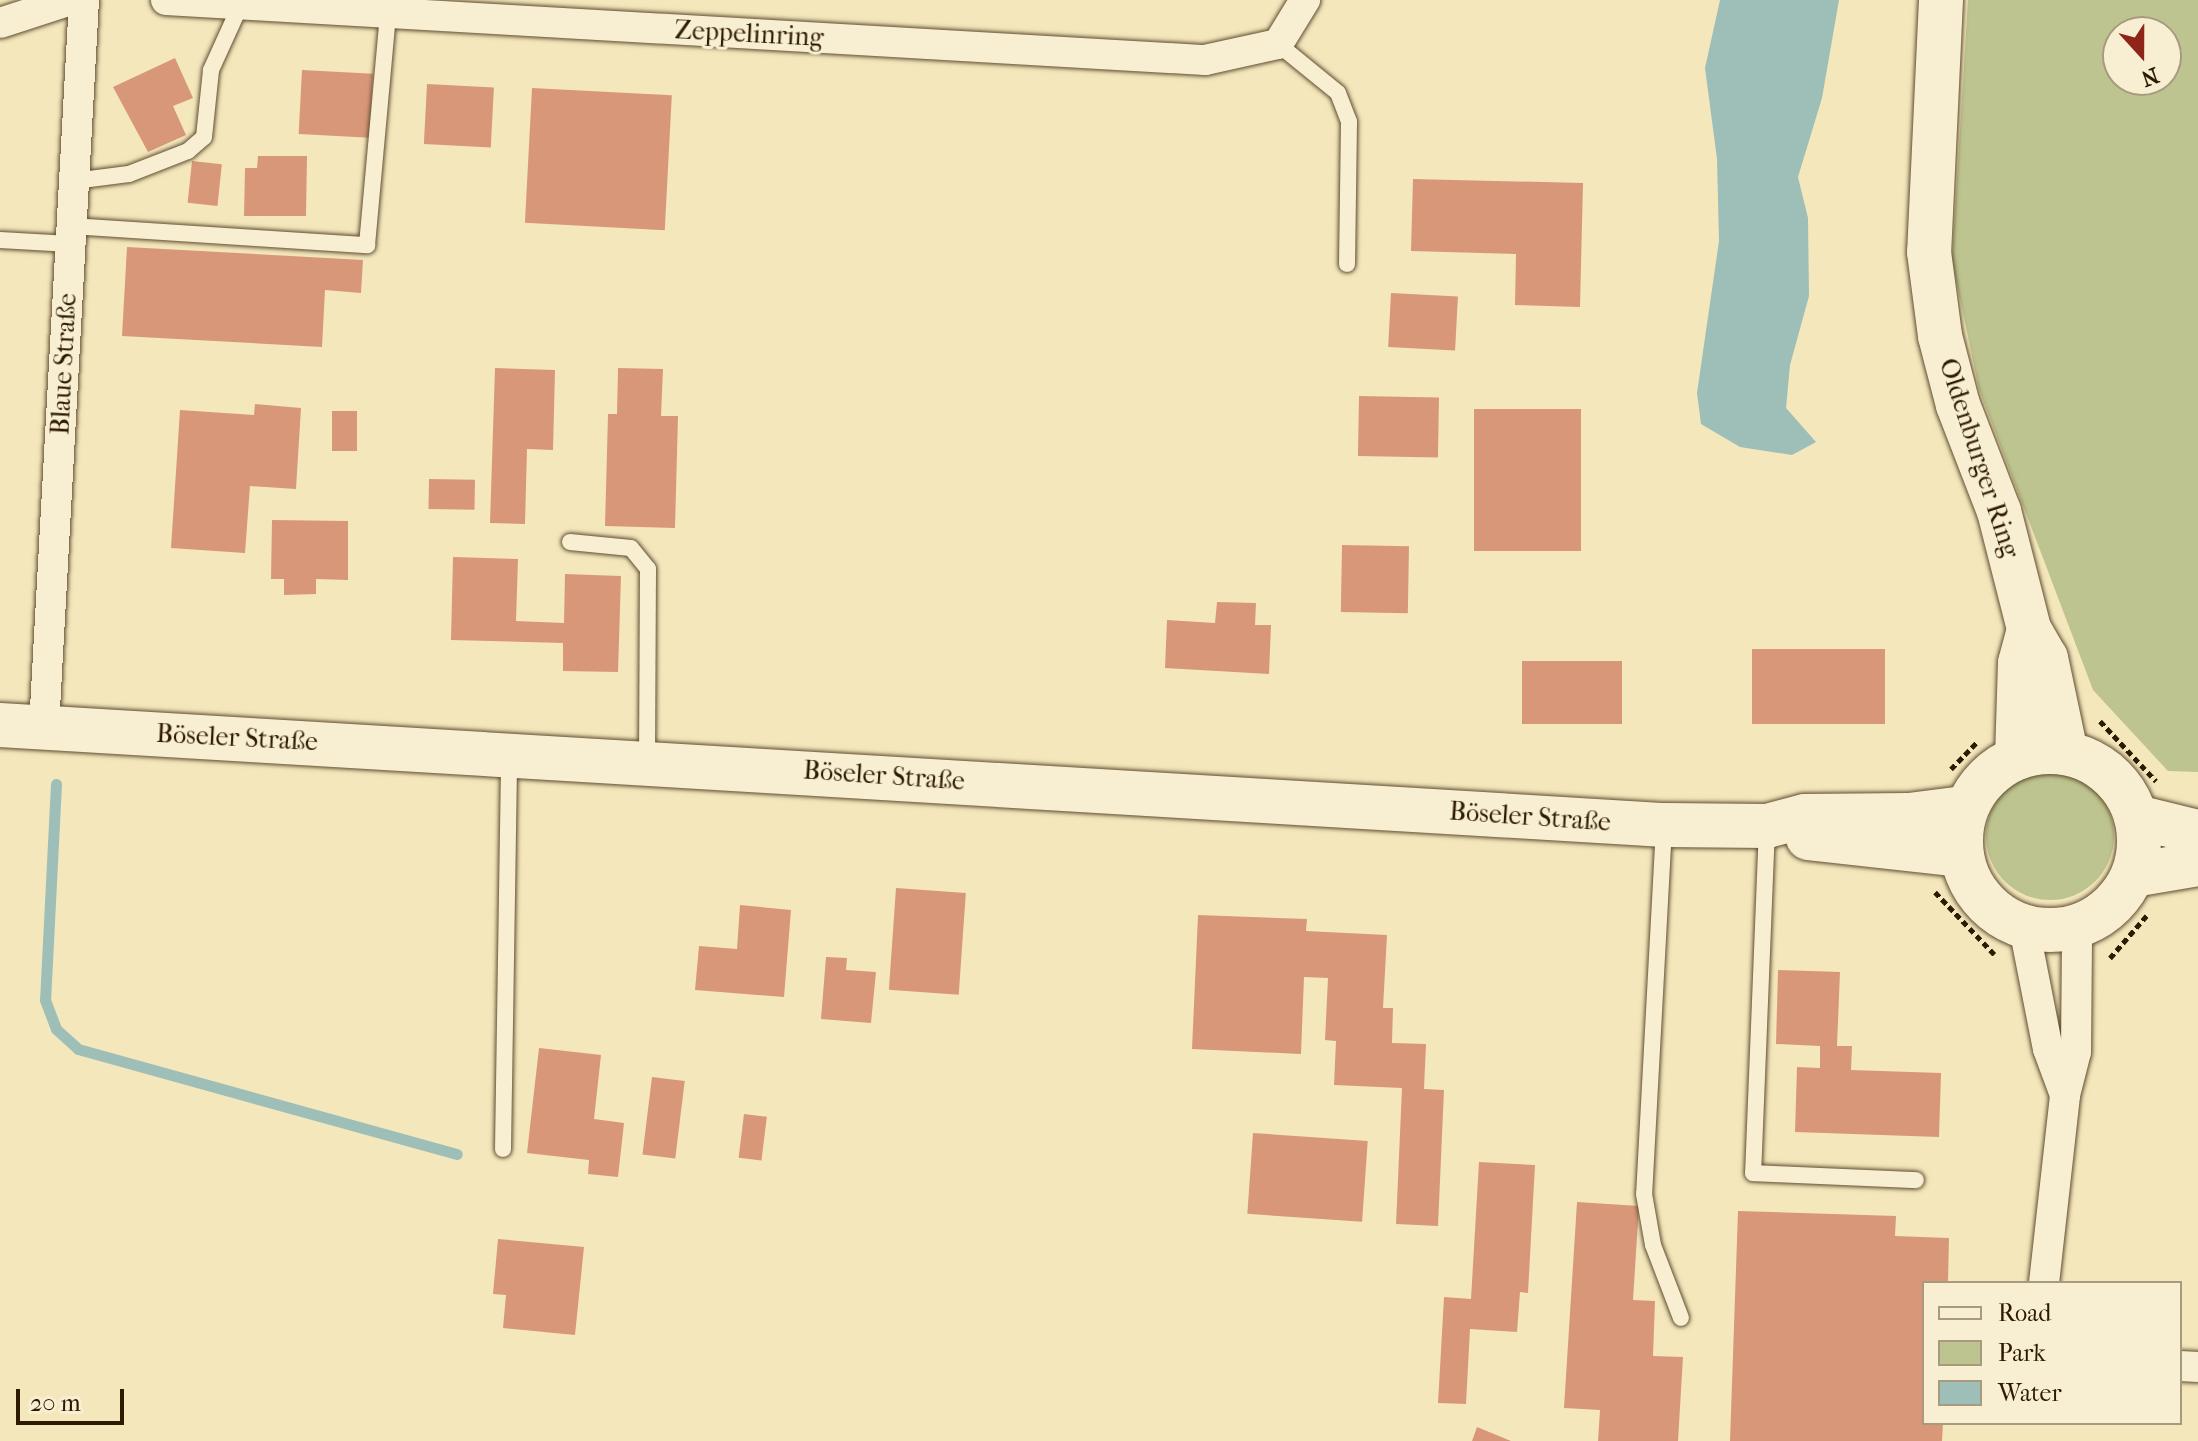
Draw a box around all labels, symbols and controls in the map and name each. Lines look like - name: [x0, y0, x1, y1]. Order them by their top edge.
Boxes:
- street label: Zeppelinring: [674, 15, 824, 53]
- north arrow: [2102, 16, 2182, 96]
- text: N: [2137, 61, 2162, 92]
- street label: Blaue Straße: [45, 292, 83, 436]
- street label: Oldenburger Ring: [1932, 354, 2026, 562]
- street label: Böseler Straße: [155, 718, 319, 758]
- street label: Böseler Straße: [802, 755, 966, 797]
- street label: Böseler Straße: [1448, 796, 1612, 838]
- legend: [1922, 1281, 2182, 1425]
- text: Road: [1998, 1299, 2051, 1327]
- text: Park: [1998, 1339, 2046, 1367]
- scale bar: [20, 1373, 128, 1423]
- text: Water: [1998, 1379, 2062, 1407]
- text: 20 m: [30, 1389, 81, 1417]

